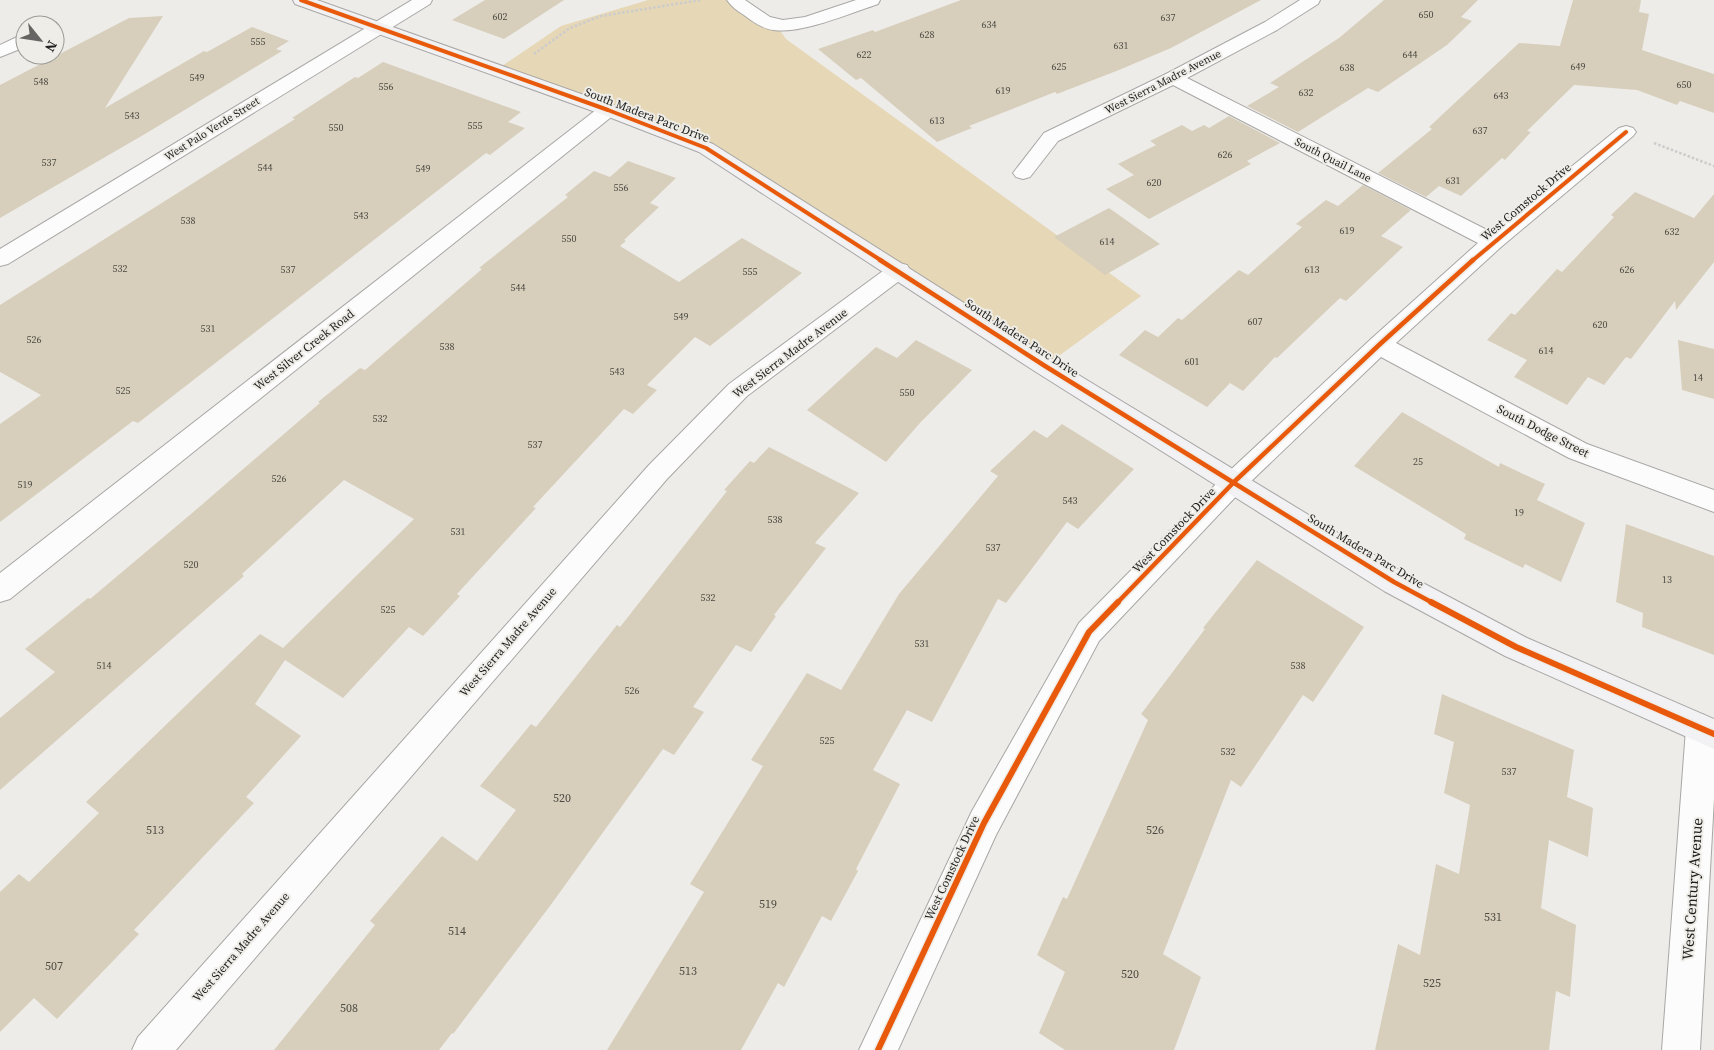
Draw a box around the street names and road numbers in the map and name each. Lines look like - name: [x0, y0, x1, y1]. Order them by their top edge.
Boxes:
- street label: West Sierra Madre Avenue: [1102, 46, 1224, 118]
- street label: South Madera Parc Drive: [582, 84, 712, 146]
- street label: West Palo Verde Street: [162, 93, 263, 164]
- street label: South Quail Lane: [1292, 134, 1374, 186]
- street label: West Comstock Drive: [1477, 159, 1575, 245]
- street label: South Madera Parc Drive: [962, 295, 1082, 381]
- street label: West Sierra Madre Avenue: [729, 304, 851, 402]
- street label: West Silver Creek Road: [251, 306, 358, 394]
- street label: South Dodge Street: [1494, 401, 1592, 461]
- street label: West Comstock Drive: [1129, 484, 1219, 576]
- street label: South Madera Parc Drive: [1305, 510, 1427, 592]
- street label: West Sierra Madre Avenue: [456, 584, 560, 700]
- street label: West Comstock Drive: [921, 813, 983, 923]
- street label: West Century Avenue: [1677, 817, 1707, 961]
- street label: West Sierra Madre Avenue: [189, 889, 293, 1005]

